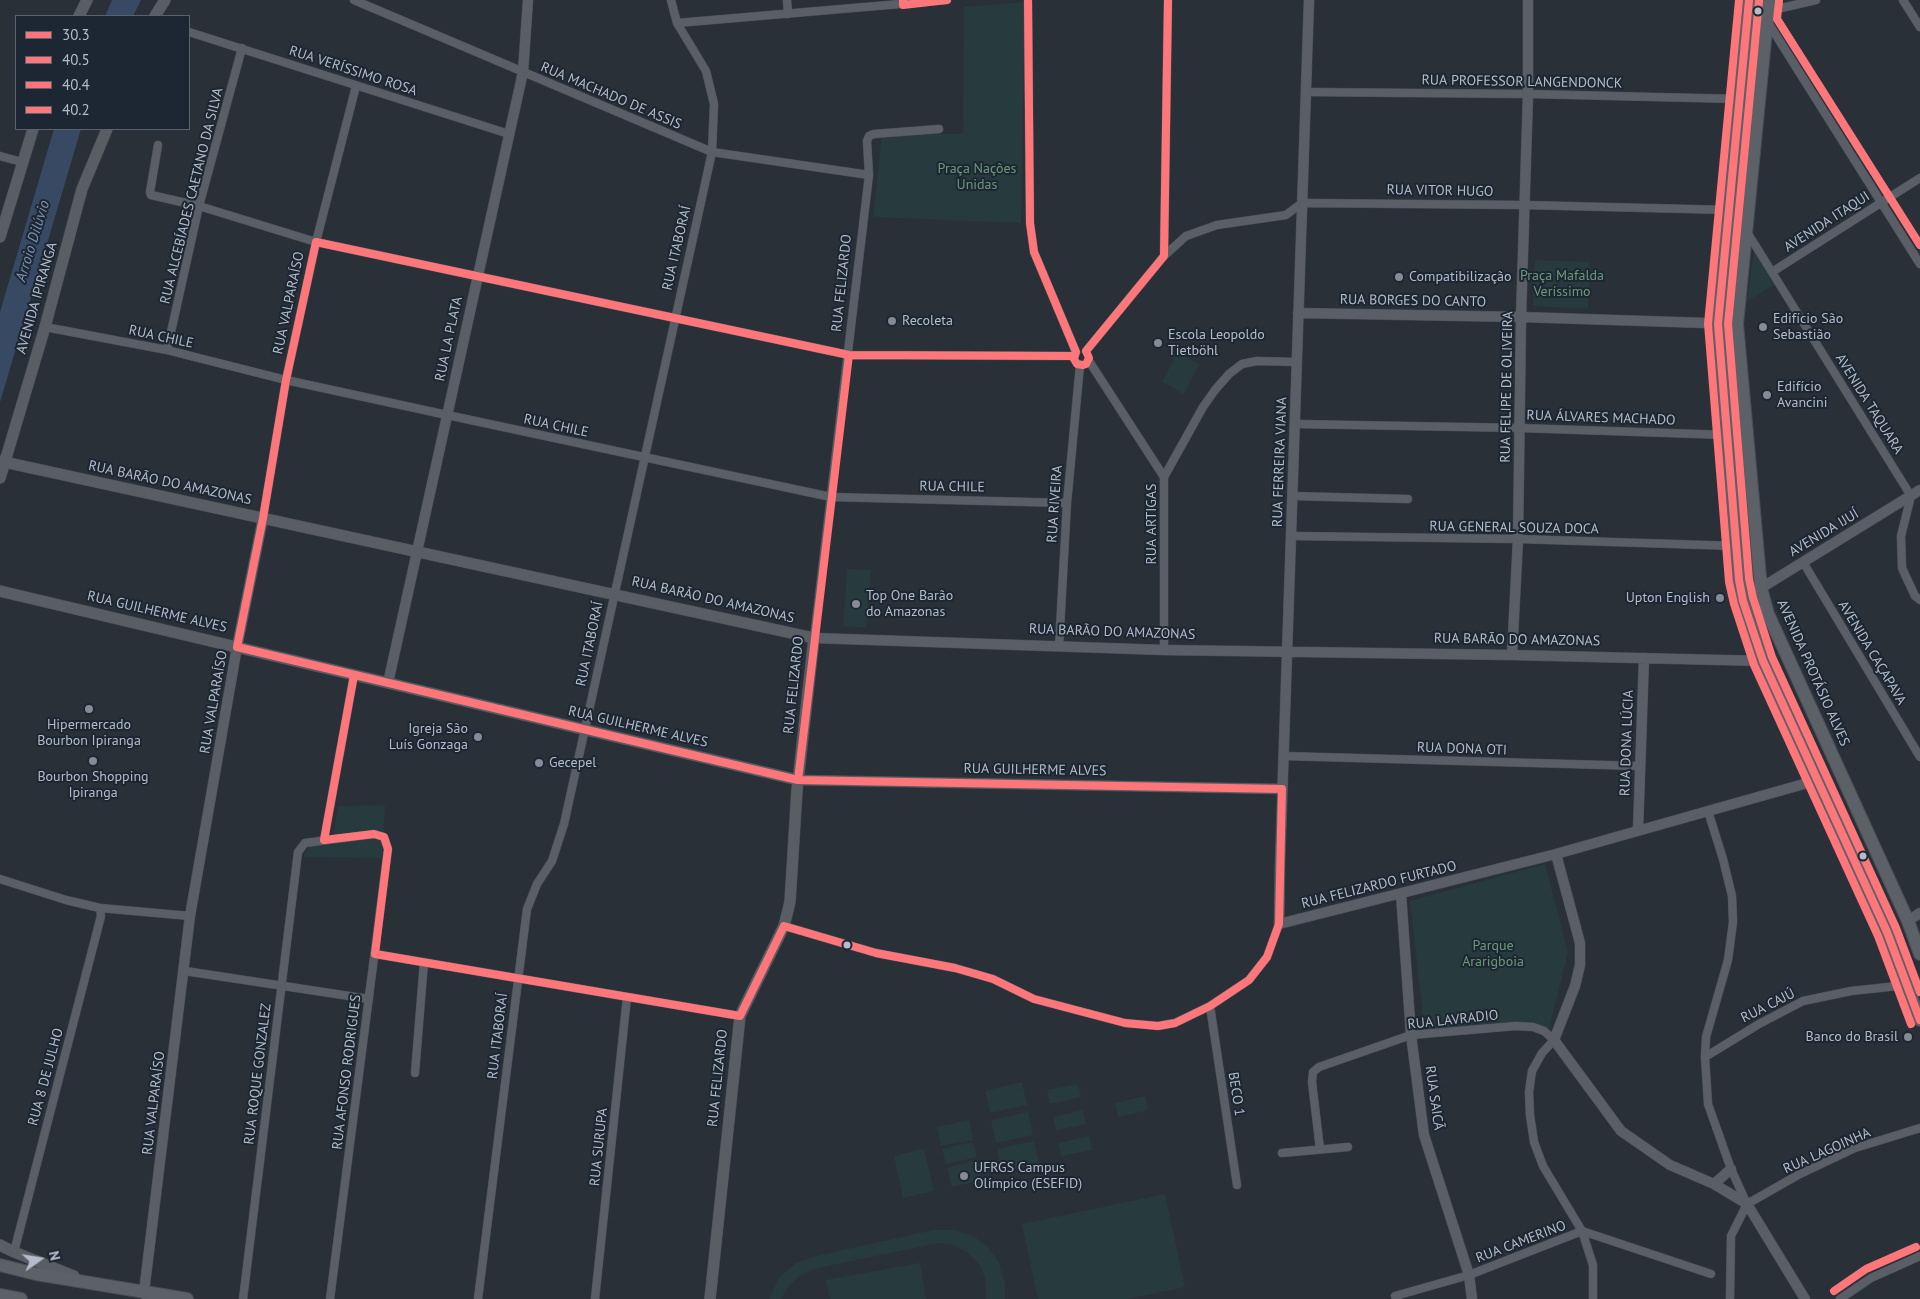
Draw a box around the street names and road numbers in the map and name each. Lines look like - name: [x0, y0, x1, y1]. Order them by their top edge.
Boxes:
- street label: RUA VERÍSSIMO ROSA: [287, 42, 419, 100]
- street label: RUA MACHADO DE ASSIS: [538, 59, 684, 133]
- street label: RUA PROFESSOR LANGENDONCK: [1421, 72, 1623, 92]
- street label: RUA ALCEBÍADES CAETANO DA SILVA: [157, 86, 227, 306]
- street label: RUA VITOR HUGO: [1386, 182, 1494, 200]
- street label: AVENIDA ITAQUI: [1781, 188, 1873, 256]
- street label: RUA ITABORAÍ: [659, 204, 695, 292]
- street label: RUA FELIZARDO: [829, 233, 855, 333]
- street label: AVENIDA IPIRANGA: [13, 240, 61, 356]
- street label: RUA VALPARAÍSO: [270, 250, 308, 356]
- street label: RUA BORGES DO CANTO: [1340, 291, 1486, 311]
- street label: RUA LA PLATA: [432, 295, 466, 383]
- street label: RUA FELIPE DE OLIVEIRA: [1497, 311, 1517, 463]
- street label: RUA CHILE: [127, 322, 195, 352]
- street label: AVENIDA TAQUARA: [1831, 351, 1907, 457]
- street label: RUA FERREIRA VIANA: [1269, 397, 1291, 527]
- street label: RUA ÁLVARES MACHADO: [1526, 407, 1676, 429]
- street label: RUA CHILE: [522, 411, 590, 441]
- street label: RUA BARÃO DO AMAZONAS: [87, 457, 253, 509]
- street label: RUA RIVEIRA: [1044, 465, 1066, 543]
- street label: RUA CHILE: [919, 478, 985, 496]
- street label: RUA ARTIGAS: [1144, 483, 1160, 565]
- street label: AVENIDA IJUÍ: [1786, 506, 1862, 560]
- street label: RUA GENERAL SOUZA DOCA: [1429, 518, 1599, 538]
- street label: RUA BARÃO DO AMAZONAS: [630, 573, 796, 627]
- street label: RUA GUILHERME ALVES: [86, 588, 228, 636]
- street label: AVENIDA PROTÁSIO ALVES: [1773, 597, 1853, 749]
- street label: AVENIDA CAÇAPAVA: [1834, 598, 1910, 708]
- street label: RUA ITABORAÍ: [573, 600, 607, 688]
- street label: RUA BARÃO DO AMAZONAS: [1028, 621, 1196, 643]
- street label: RUA BARÃO DO AMAZONAS: [1434, 630, 1600, 650]
- street label: RUA FELIZARDO: [781, 635, 807, 735]
- street label: RUA VALPARAÍSO: [197, 649, 231, 755]
- street label: RUA DONA LÚCIA: [1617, 690, 1637, 796]
- street label: RUA GUILHERME ALVES: [567, 703, 709, 751]
- street label: RUA DONA OTI: [1417, 739, 1507, 759]
- street label: RUA GUILHERME ALVES: [963, 760, 1107, 780]
- street label: RUA FELIZARDO FURTADO: [1300, 858, 1458, 912]
- street label: RUA CAJÚ: [1738, 985, 1798, 1027]
- street label: RUA ITABORAÍ: [484, 992, 512, 1080]
- street label: RUA AFONSO RODRIGUES: [329, 994, 365, 1150]
- street label: RUA ROQUE GONZALEZ: [241, 1002, 275, 1146]
- street label: RUA LAVRADIO: [1407, 1007, 1499, 1033]
- street label: RUA 8 DE JULHO: [25, 1026, 67, 1128]
- street label: RUA FELIZARDO: [705, 1028, 731, 1128]
- street label: RUA VALPARAÍSO: [139, 1050, 169, 1156]
- street label: RUA SAICÃ: [1421, 1065, 1447, 1131]
- street label: BECO 1: [1224, 1071, 1248, 1117]
- street label: RUA SURUPA: [587, 1107, 611, 1187]
- street label: RUA LAGOINHA: [1781, 1124, 1873, 1178]
- street label: RUA CAMERINO: [1474, 1217, 1568, 1267]

